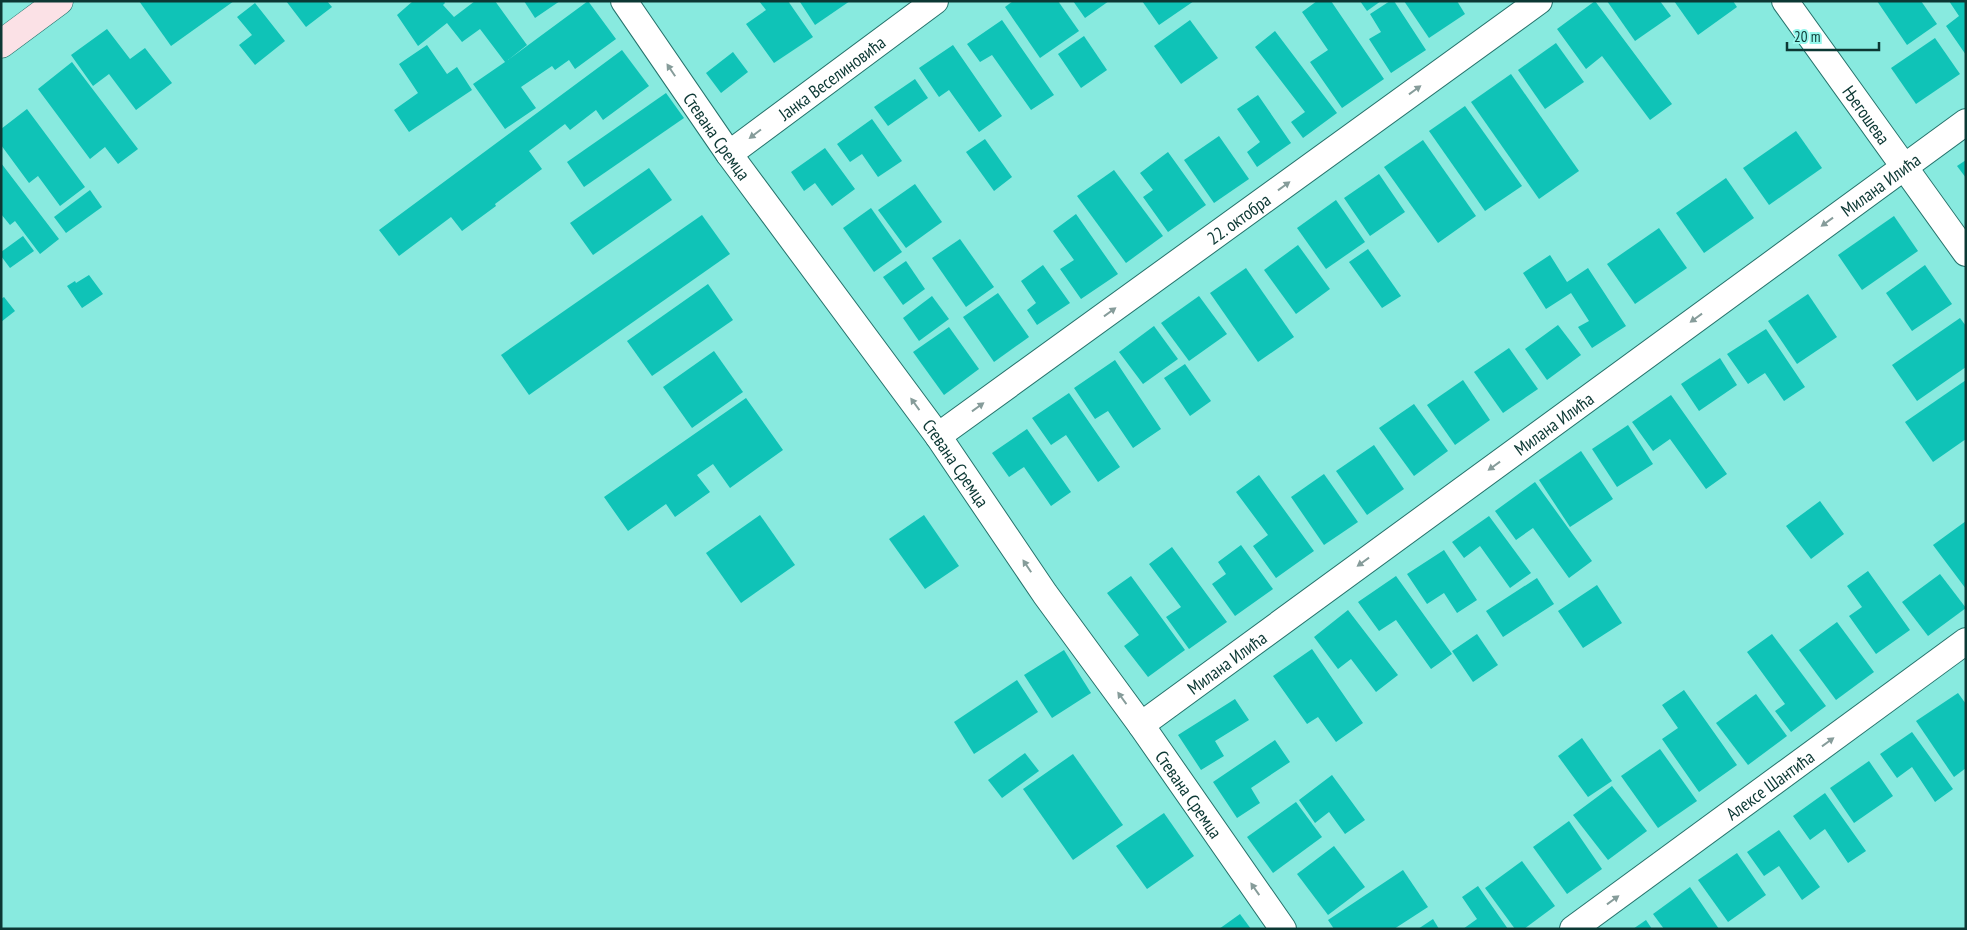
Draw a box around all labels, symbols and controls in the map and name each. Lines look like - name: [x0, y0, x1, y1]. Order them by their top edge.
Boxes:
- scale bar: [1787, 20, 1880, 52]
- text: 20 m: [1794, 27, 1820, 46]
- street label: Јанка Веселиновића: [773, 30, 890, 126]
- one-way arrow: [667, 64, 676, 77]
- street label: Његошева: [1838, 81, 1896, 149]
- one-way arrow: [1409, 86, 1422, 96]
- street label: Стевана Сремца: [679, 88, 756, 184]
- one-way arrow: [749, 129, 762, 140]
- street label: Милана Илића: [1836, 148, 1925, 221]
- one-way arrow: [1277, 181, 1291, 191]
- street label: 22. октобра: [1202, 188, 1275, 249]
- one-way arrow: [1820, 217, 1834, 227]
- one-way arrow: [1103, 307, 1117, 317]
- one-way arrow: [1690, 313, 1703, 324]
- street label: Милана Илића: [1509, 387, 1598, 460]
- one-way arrow: [910, 397, 920, 411]
- one-way arrow: [971, 402, 985, 412]
- street label: Стевана Сремца: [918, 414, 994, 511]
- one-way arrow: [1487, 461, 1501, 471]
- one-way arrow: [1356, 557, 1370, 567]
- one-way arrow: [1022, 560, 1032, 573]
- street label: Милана Илића: [1182, 626, 1271, 699]
- one-way arrow: [1117, 691, 1127, 705]
- one-way arrow: [1821, 736, 1834, 747]
- street label: Алексе Шантића: [1721, 745, 1818, 825]
- street label: Стевана Сремца: [1151, 746, 1228, 842]
- one-way arrow: [1250, 882, 1260, 896]
- one-way arrow: [1606, 895, 1620, 905]

